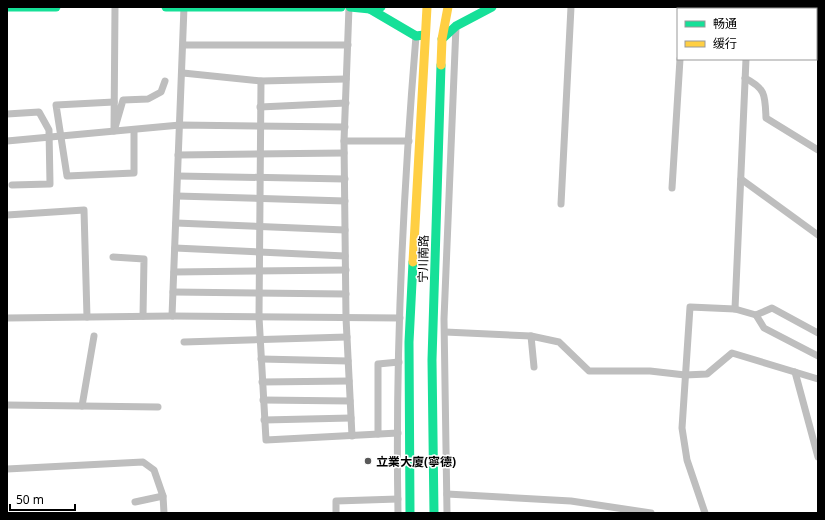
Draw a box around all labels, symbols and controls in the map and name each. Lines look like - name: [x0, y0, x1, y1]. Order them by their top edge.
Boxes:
- legend: [677, 8, 817, 60]
- text: 畅通: [713, 15, 737, 32]
- text: 缓行: [713, 35, 737, 52]
- street label: 宁川南路: [414, 235, 432, 283]
- place label: 立業大廈(寧德): [376, 453, 456, 470]
- marker: 立業大廈(寧德): [363, 456, 373, 466]
- scale bar: [10, 486, 75, 512]
- text: 50 m: [16, 491, 44, 508]

